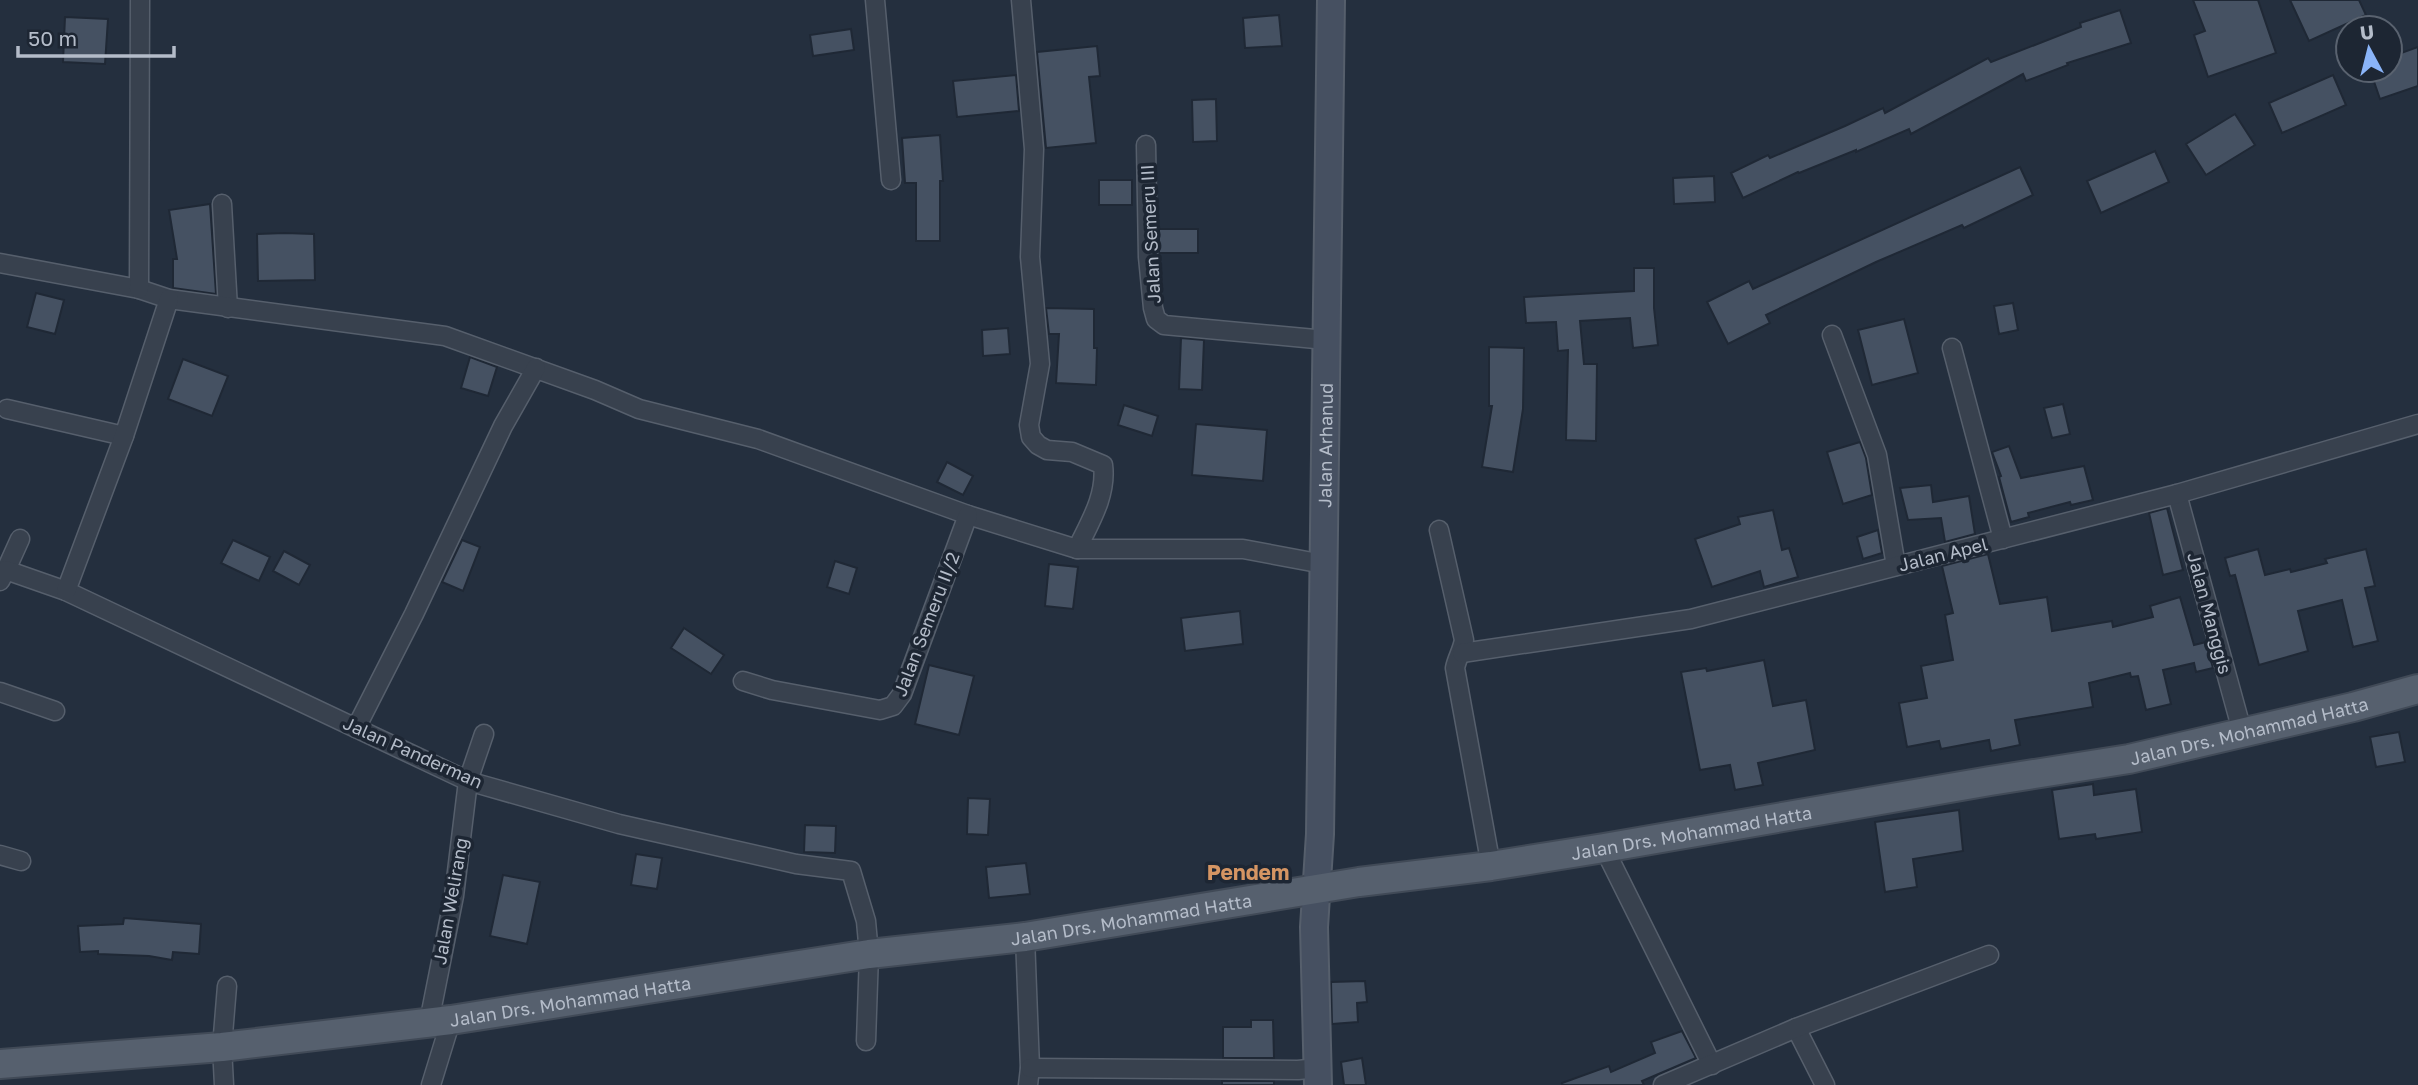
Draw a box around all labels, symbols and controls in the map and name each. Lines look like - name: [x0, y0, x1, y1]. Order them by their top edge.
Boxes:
- scale bar: [18, 14, 173, 58]
- north arrow: [2334, 14, 2404, 84]
- text: U: [2359, 19, 2375, 44]
- text: 50 m: [28, 25, 77, 51]
- street label: Jalan Semeru III: [1135, 164, 1165, 304]
- street label: Jalan Arhanud: [1313, 383, 1337, 508]
- street label: Jalan Apel: [1896, 532, 1990, 576]
- street label: Jalan Semeru II/2: [888, 549, 964, 699]
- street label: Jalan Manggis: [2183, 550, 2237, 676]
- street label: Jalan Drs. Mohammad Hatta: [2128, 692, 2371, 769]
- street label: Jalan Panderman: [340, 711, 486, 793]
- street label: Jalan Drs. Mohammad Hatta: [1569, 801, 1814, 864]
- street label: Jalan Welirang: [428, 836, 472, 966]
- district label: Pendem: [1207, 859, 1289, 885]
- street label: Jalan Drs. Mohammad Hatta: [1010, 889, 1253, 949]
- street label: Jalan Drs. Mohammad Hatta: [448, 971, 693, 1031]

